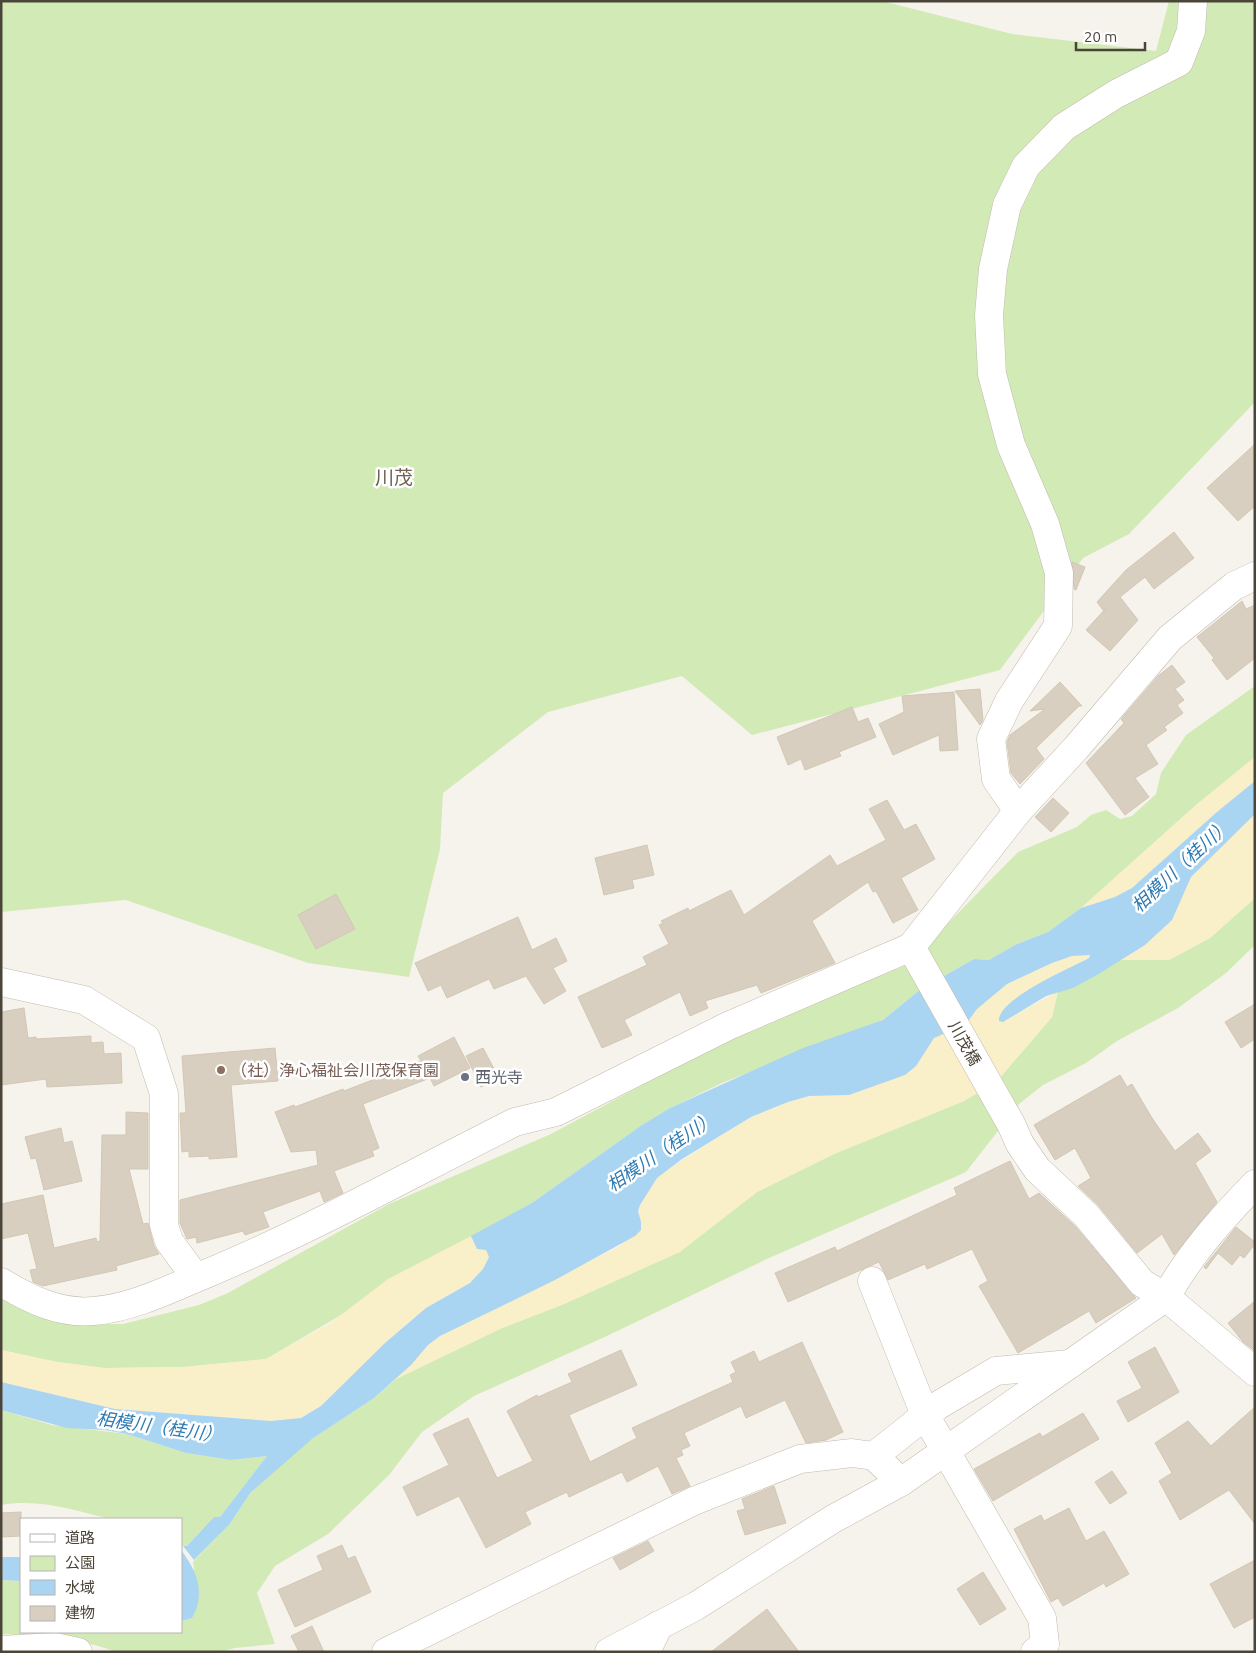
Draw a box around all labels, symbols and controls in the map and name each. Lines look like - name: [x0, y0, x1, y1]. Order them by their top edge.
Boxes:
- scale bar: [1076, 20, 1145, 52]
- text: 20 m: [1084, 28, 1117, 45]
- district label: 川茂: [375, 466, 413, 488]
- water label: 相模川（桂川）: [1127, 815, 1233, 916]
- street label: 川茂橋: [945, 1018, 985, 1068]
- place label: （社）浄心福祉会川茂保育園: [231, 1061, 439, 1079]
- marker: （社）浄心福祉会川茂保育園: [215, 1064, 227, 1076]
- place label: 西光寺: [475, 1068, 523, 1086]
- marker: 西光寺: [459, 1071, 471, 1083]
- water label: 相模川（桂川）: [603, 1108, 718, 1195]
- water label: 相模川（桂川）: [95, 1407, 223, 1445]
- legend: [20, 1518, 182, 1633]
- text: 道路: [65, 1529, 95, 1546]
- text: 公園: [65, 1554, 95, 1571]
- text: 水域: [65, 1579, 95, 1596]
- text: 建物: [65, 1604, 95, 1621]

